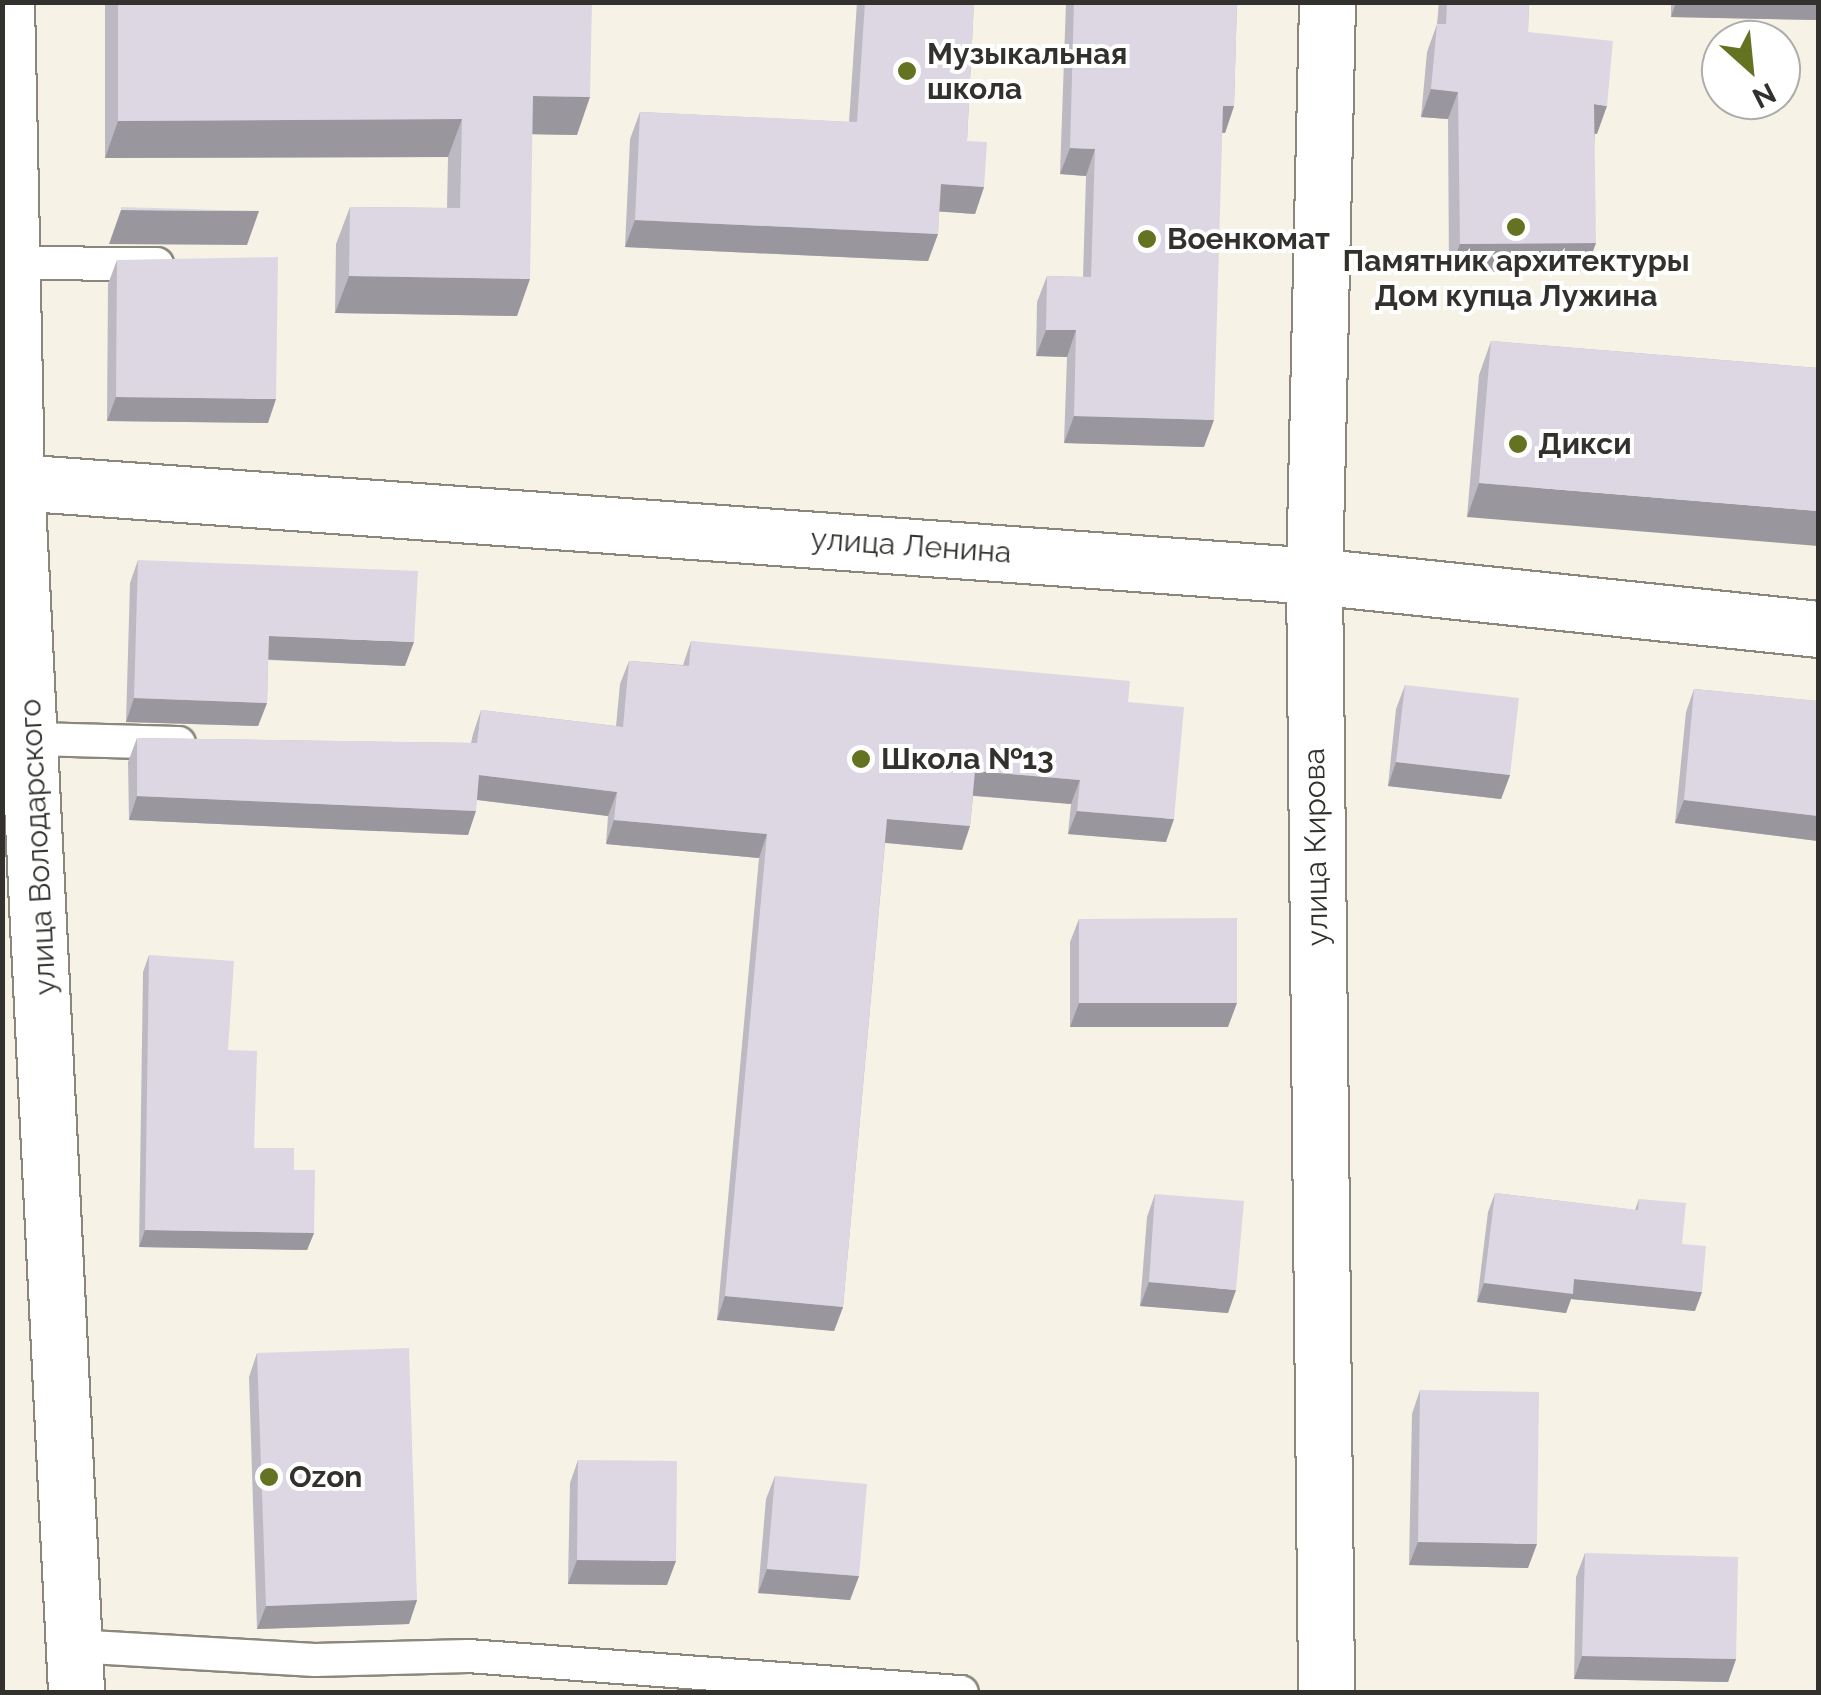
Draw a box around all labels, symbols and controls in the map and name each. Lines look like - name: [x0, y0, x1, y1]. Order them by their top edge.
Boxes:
- north arrow: [1701, 20, 1801, 120]
- place label: Музыкальная школа: [927, 36, 1127, 106]
- marker: Музыкальная школа: [896, 60, 918, 82]
- text: N: [1747, 76, 1781, 115]
- marker: Памятник архитектуры Дом купца Лужина: [1505, 216, 1527, 238]
- place label: Военкомат: [1167, 221, 1330, 257]
- marker: Военкомат: [1136, 228, 1158, 250]
- place label: Памятник архитектуры Дом купца Лужина: [1342, 243, 1690, 314]
- place label: Дикси: [1538, 426, 1632, 462]
- marker: Дикси: [1507, 433, 1529, 455]
- street label: улица Ленина: [809, 521, 1013, 571]
- street label: улица Володарского: [12, 698, 64, 996]
- place label: Школа №13: [881, 741, 1054, 777]
- marker: Школа №13: [850, 748, 872, 770]
- street label: улица Кирова: [1296, 748, 1336, 946]
- place label: Ozon: [289, 1459, 362, 1495]
- marker: Ozon: [258, 1466, 280, 1488]

